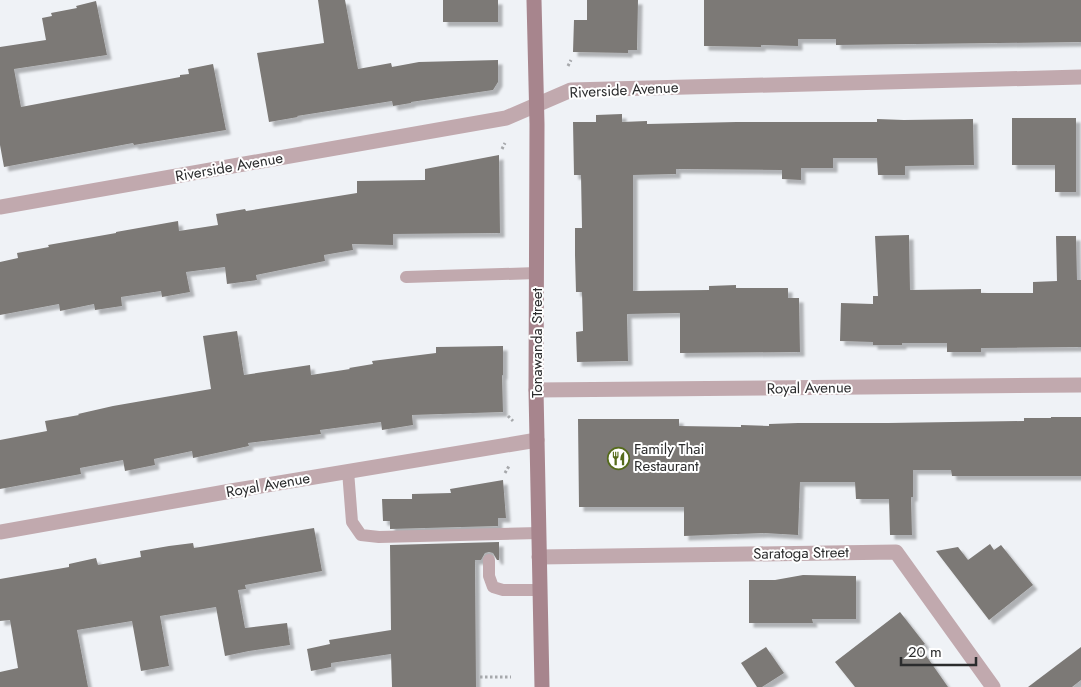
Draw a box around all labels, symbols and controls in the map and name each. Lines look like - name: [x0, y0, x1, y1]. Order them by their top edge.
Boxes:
- street label: Riverside Avenue: [569, 76, 679, 104]
- street label: Riverside Avenue: [173, 147, 285, 187]
- street label: Tonawanda Street: [526, 288, 548, 398]
- street label: Royal Avenue: [766, 376, 852, 400]
- place label: Family Thai Restaurant: [634, 438, 704, 477]
- restaurant icon: Family Thai Restaurant: [606, 446, 630, 470]
- street label: Royal Avenue: [224, 467, 312, 503]
- street label: Saratoga Street: [753, 541, 849, 565]
- scale bar: [901, 634, 976, 666]
- text: 20 m: [908, 641, 942, 663]

